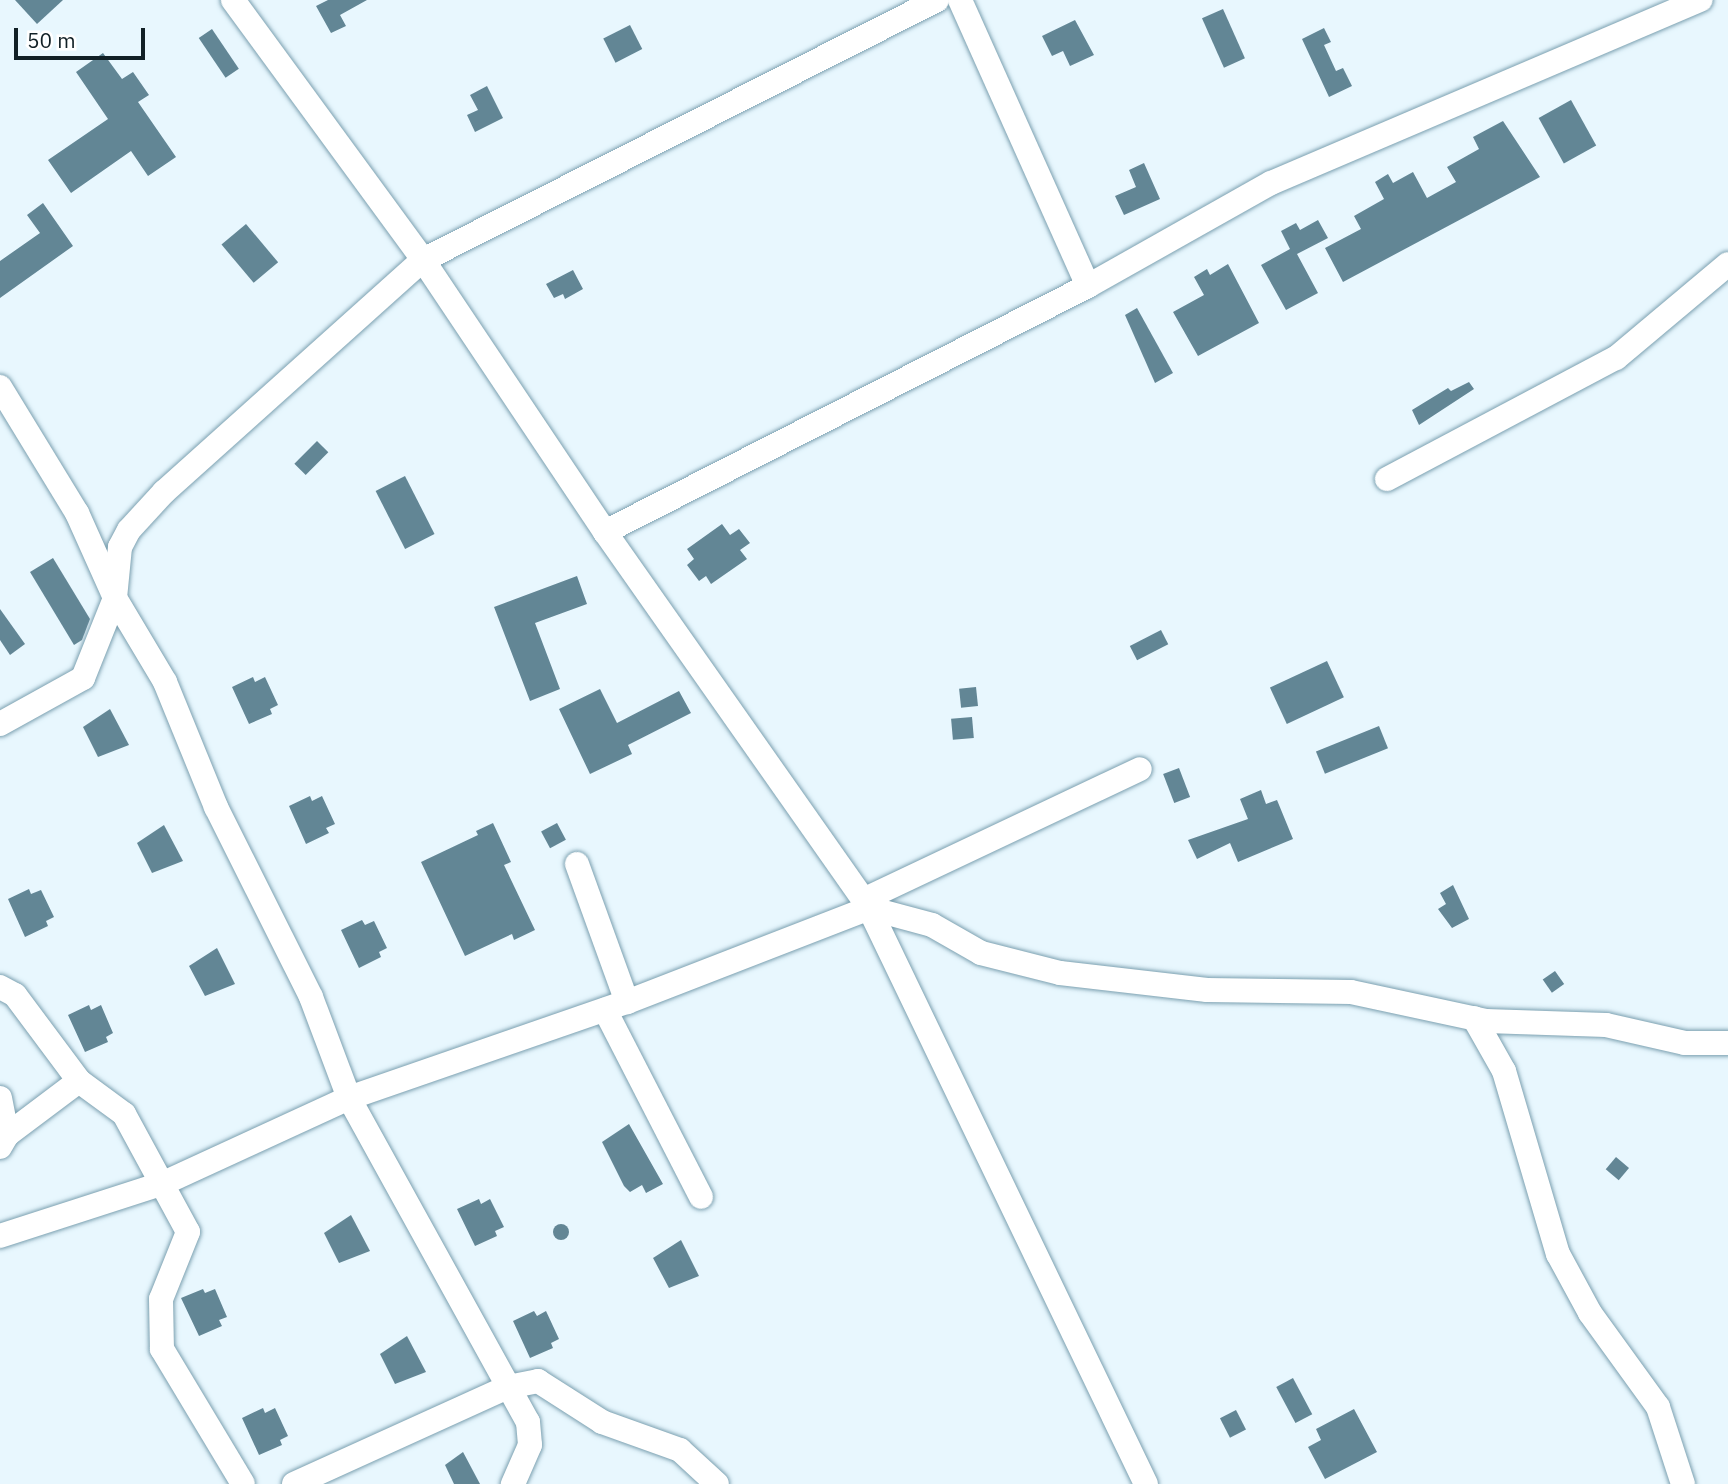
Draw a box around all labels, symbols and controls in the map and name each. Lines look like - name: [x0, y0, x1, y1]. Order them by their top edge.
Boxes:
- scale bar: [18, 14, 149, 58]
- text: 50 m: [27, 26, 76, 54]

